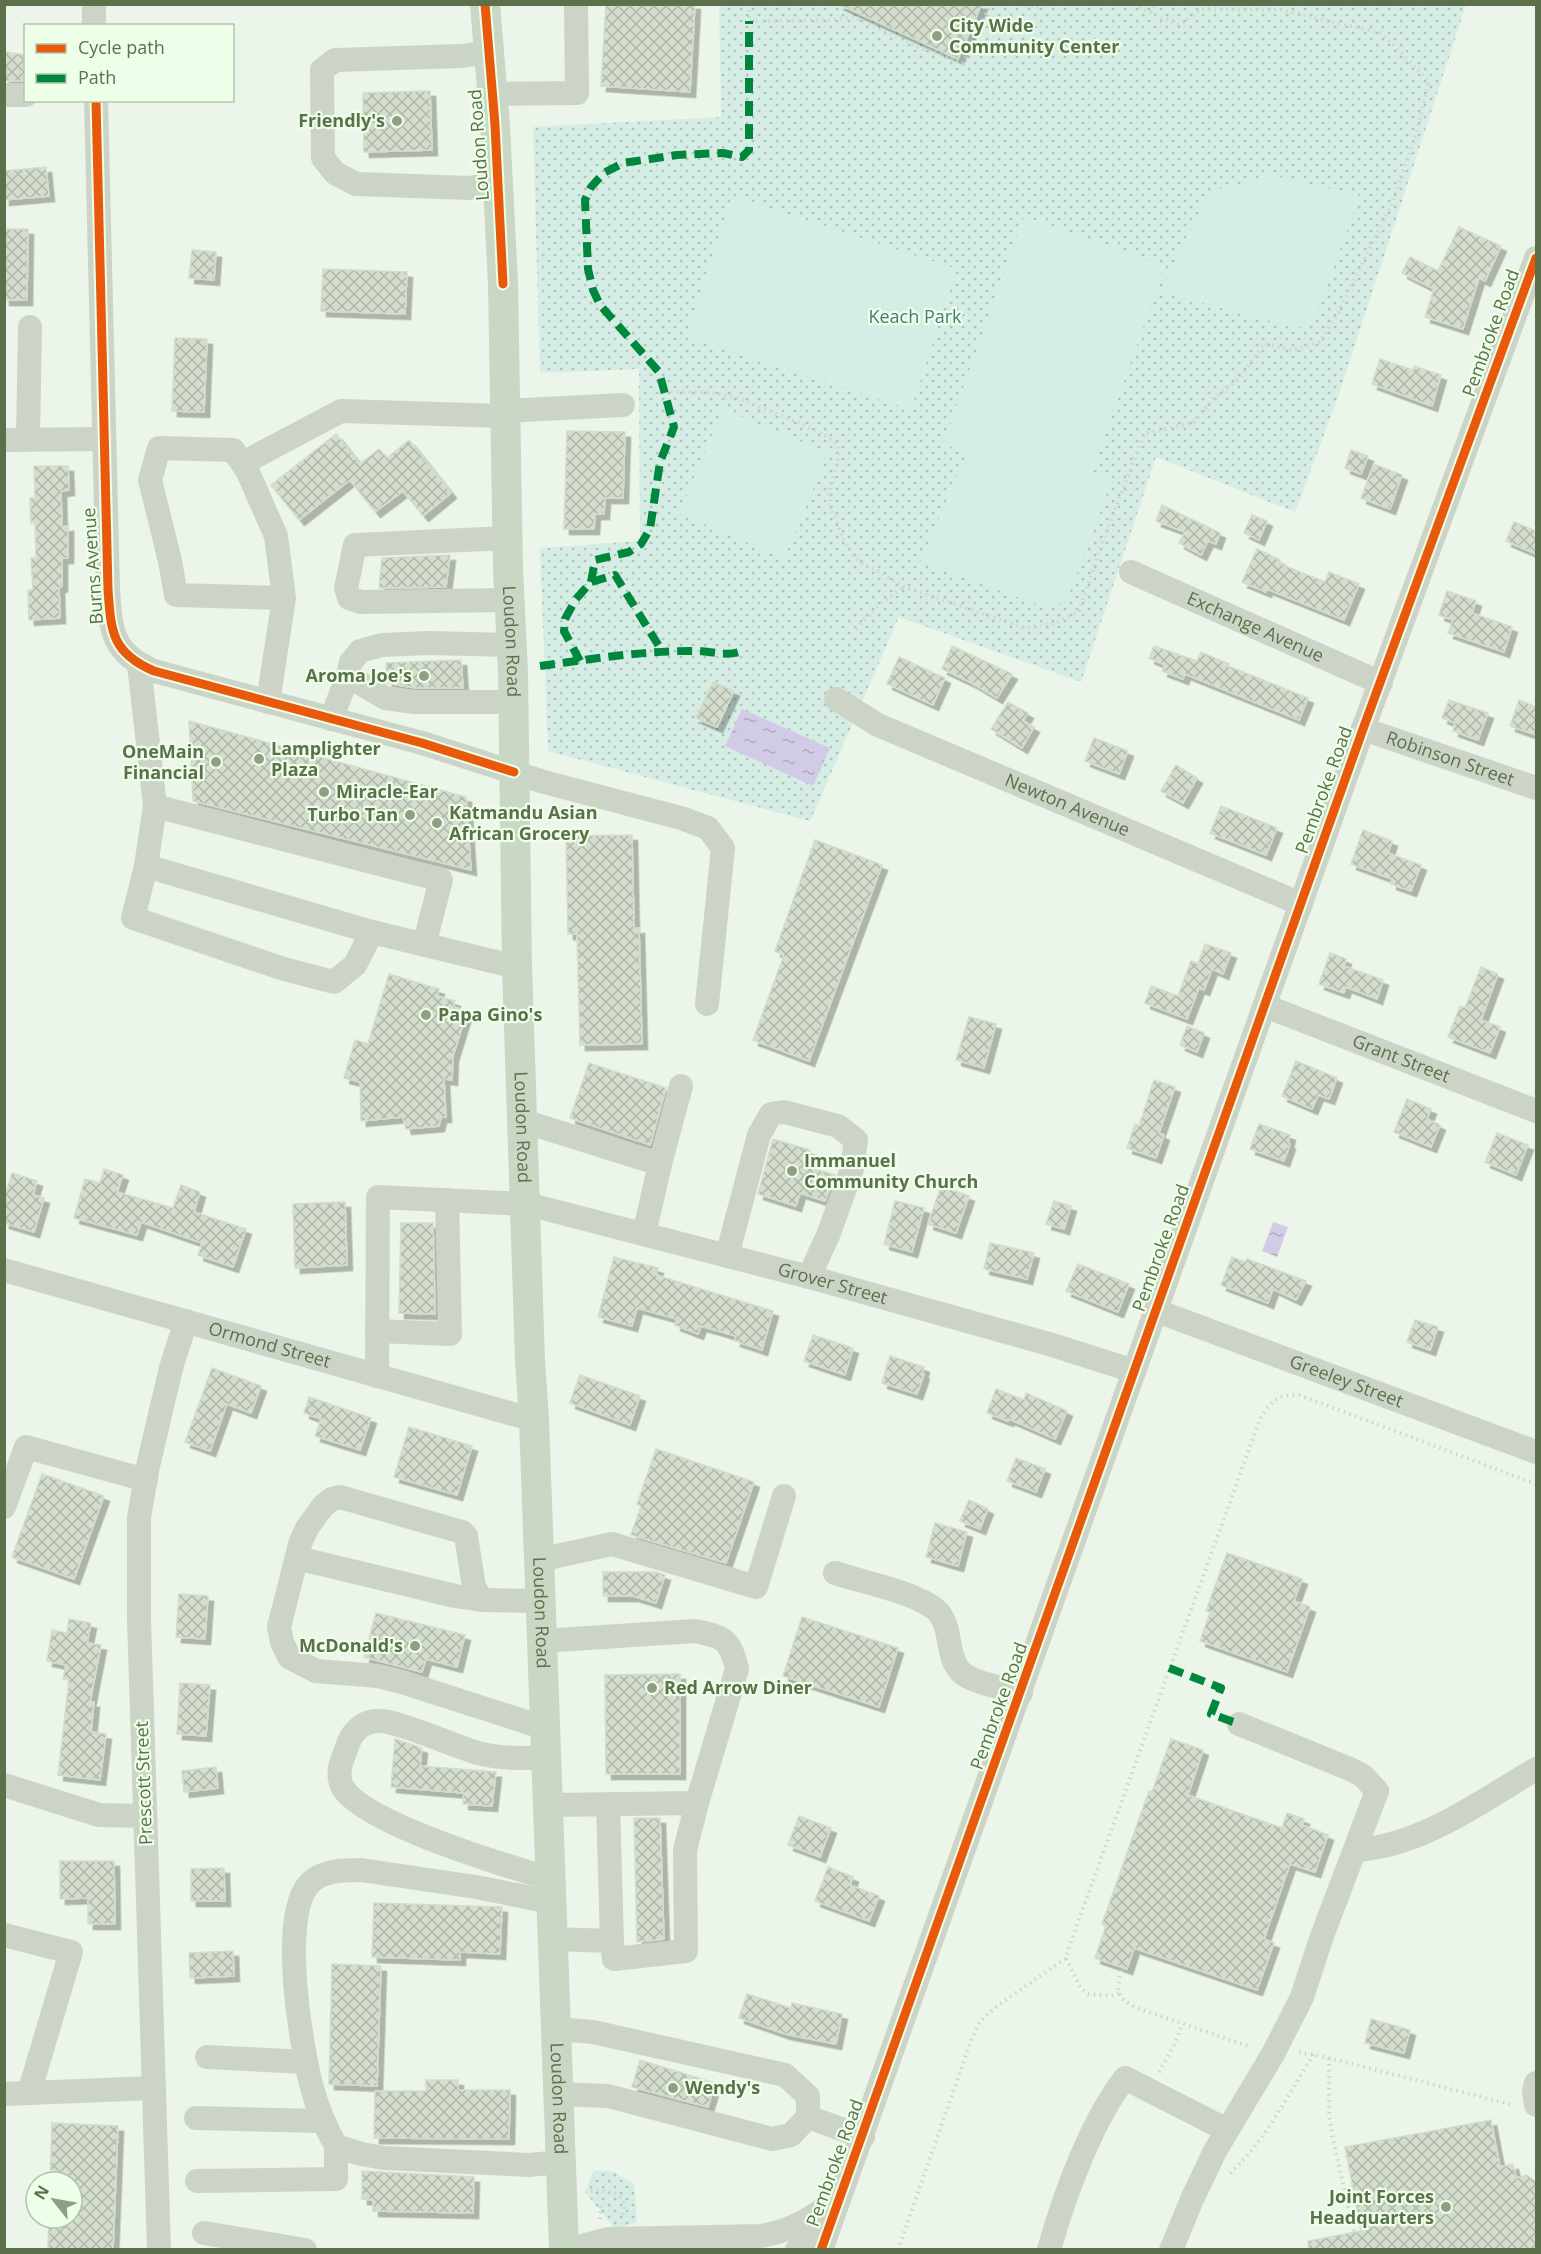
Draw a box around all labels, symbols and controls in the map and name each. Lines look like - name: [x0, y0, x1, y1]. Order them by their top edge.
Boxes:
- place label: City Wide Community Center: [949, 13, 1119, 58]
- legend: [24, 24, 234, 102]
- marker: City Wide Community Center: [930, 29, 944, 43]
- text: Cycle path: [78, 35, 165, 59]
- text: Path: [78, 65, 116, 89]
- street label: Loudon Road: [462, 88, 494, 202]
- place label: Friendly's: [298, 108, 385, 132]
- marker: Friendly's: [390, 114, 404, 128]
- street label: Pembroke Road: [1456, 266, 1524, 400]
- park label: Keach Park: [868, 304, 962, 328]
- street label: Burns Avenue: [76, 507, 108, 625]
- street label: Loudon Road: [498, 585, 526, 697]
- street label: Exchange Avenue: [1183, 585, 1328, 667]
- place label: Aroma Joe's: [306, 663, 412, 687]
- marker: Aroma Joe's: [417, 669, 431, 683]
- street label: Pembroke Road: [1289, 723, 1357, 857]
- street label: Robinson Street: [1383, 725, 1518, 791]
- place label: Lamplighter Plaza: [271, 736, 381, 781]
- place label: OneMain Financial: [122, 739, 204, 784]
- marker: Lamplighter Plaza: [252, 752, 266, 766]
- marker: OneMain Financial: [209, 755, 223, 769]
- street label: Newton Avenue: [1002, 767, 1134, 841]
- place label: Miracle-Ear: [336, 779, 438, 803]
- marker: Miracle-Ear: [317, 785, 331, 799]
- place label: Katmandu Asian African Grocery: [449, 800, 597, 845]
- place label: Turbo Tan: [307, 802, 398, 826]
- marker: Turbo Tan: [403, 808, 417, 822]
- marker: Katmandu Asian African Grocery: [430, 816, 444, 830]
- place label: Papa Gino's: [438, 1002, 542, 1026]
- marker: Papa Gino's: [419, 1008, 433, 1022]
- street label: Grant Street: [1349, 1028, 1454, 1088]
- street label: Loudon Road: [509, 1071, 537, 1183]
- place label: Immanuel Community Church: [804, 1148, 978, 1193]
- marker: Immanuel Community Church: [785, 1164, 799, 1178]
- street label: Pembroke Road: [1126, 1181, 1194, 1315]
- street label: Grover Street: [775, 1256, 890, 1309]
- street label: Ormond Street: [206, 1316, 334, 1373]
- street label: Greeley Street: [1287, 1348, 1407, 1413]
- street label: Loudon Road: [528, 1556, 556, 1669]
- place label: McDonald's: [299, 1633, 403, 1657]
- marker: McDonald's: [408, 1639, 422, 1653]
- street label: Pembroke Road: [964, 1639, 1032, 1773]
- place label: Red Arrow Diner: [664, 1675, 812, 1699]
- marker: Red Arrow Diner: [645, 1681, 659, 1695]
- street label: Prescott Street: [129, 1721, 157, 1845]
- street label: Loudon Road: [546, 2042, 574, 2155]
- place label: Wendy's: [685, 2075, 760, 2099]
- marker: Wendy's: [666, 2081, 680, 2095]
- street label: Pembroke Road: [800, 2096, 868, 2230]
- north arrow: [24, 2170, 84, 2230]
- text: N: [28, 2181, 54, 2204]
- place label: Joint Forces Headquarters: [1309, 2184, 1434, 2229]
- marker: Joint Forces Headquarters: [1439, 2200, 1453, 2214]

